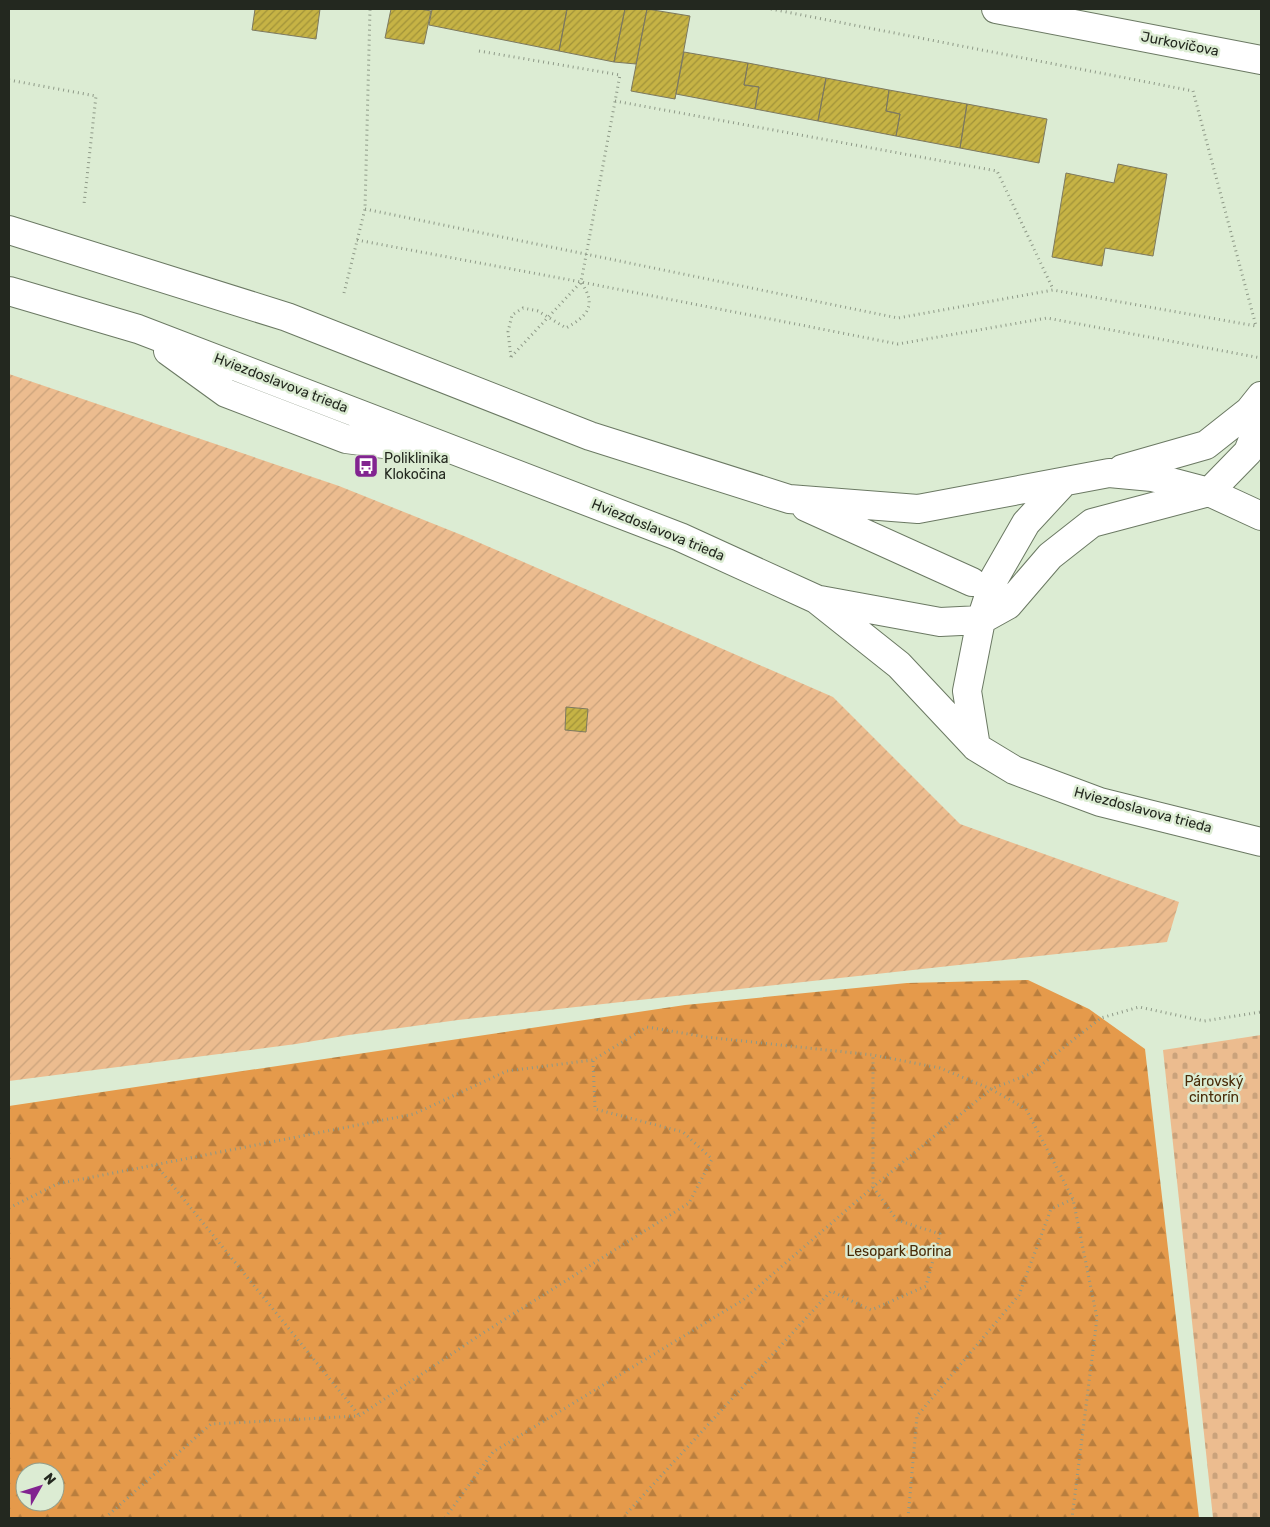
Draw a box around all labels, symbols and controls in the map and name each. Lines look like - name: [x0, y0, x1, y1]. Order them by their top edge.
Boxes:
- street label: Jurkovičova: [1140, 28, 1220, 60]
- street label: Hviezdoslavova trieda: [212, 350, 350, 416]
- place label: Poliklinika Klokočina: [384, 450, 448, 483]
- bus stop icon: Poliklinika Klokočina: [353, 453, 379, 479]
- street label: Hviezdoslavova trieda: [589, 495, 727, 565]
- street label: Hviezdoslavova trieda: [1072, 783, 1214, 837]
- park label: Párovský cintorín: [1184, 1073, 1244, 1106]
- park label: Lesopark Borina: [847, 1243, 951, 1260]
- north arrow: [15, 1462, 65, 1512]
- text: N: [40, 1470, 59, 1488]

